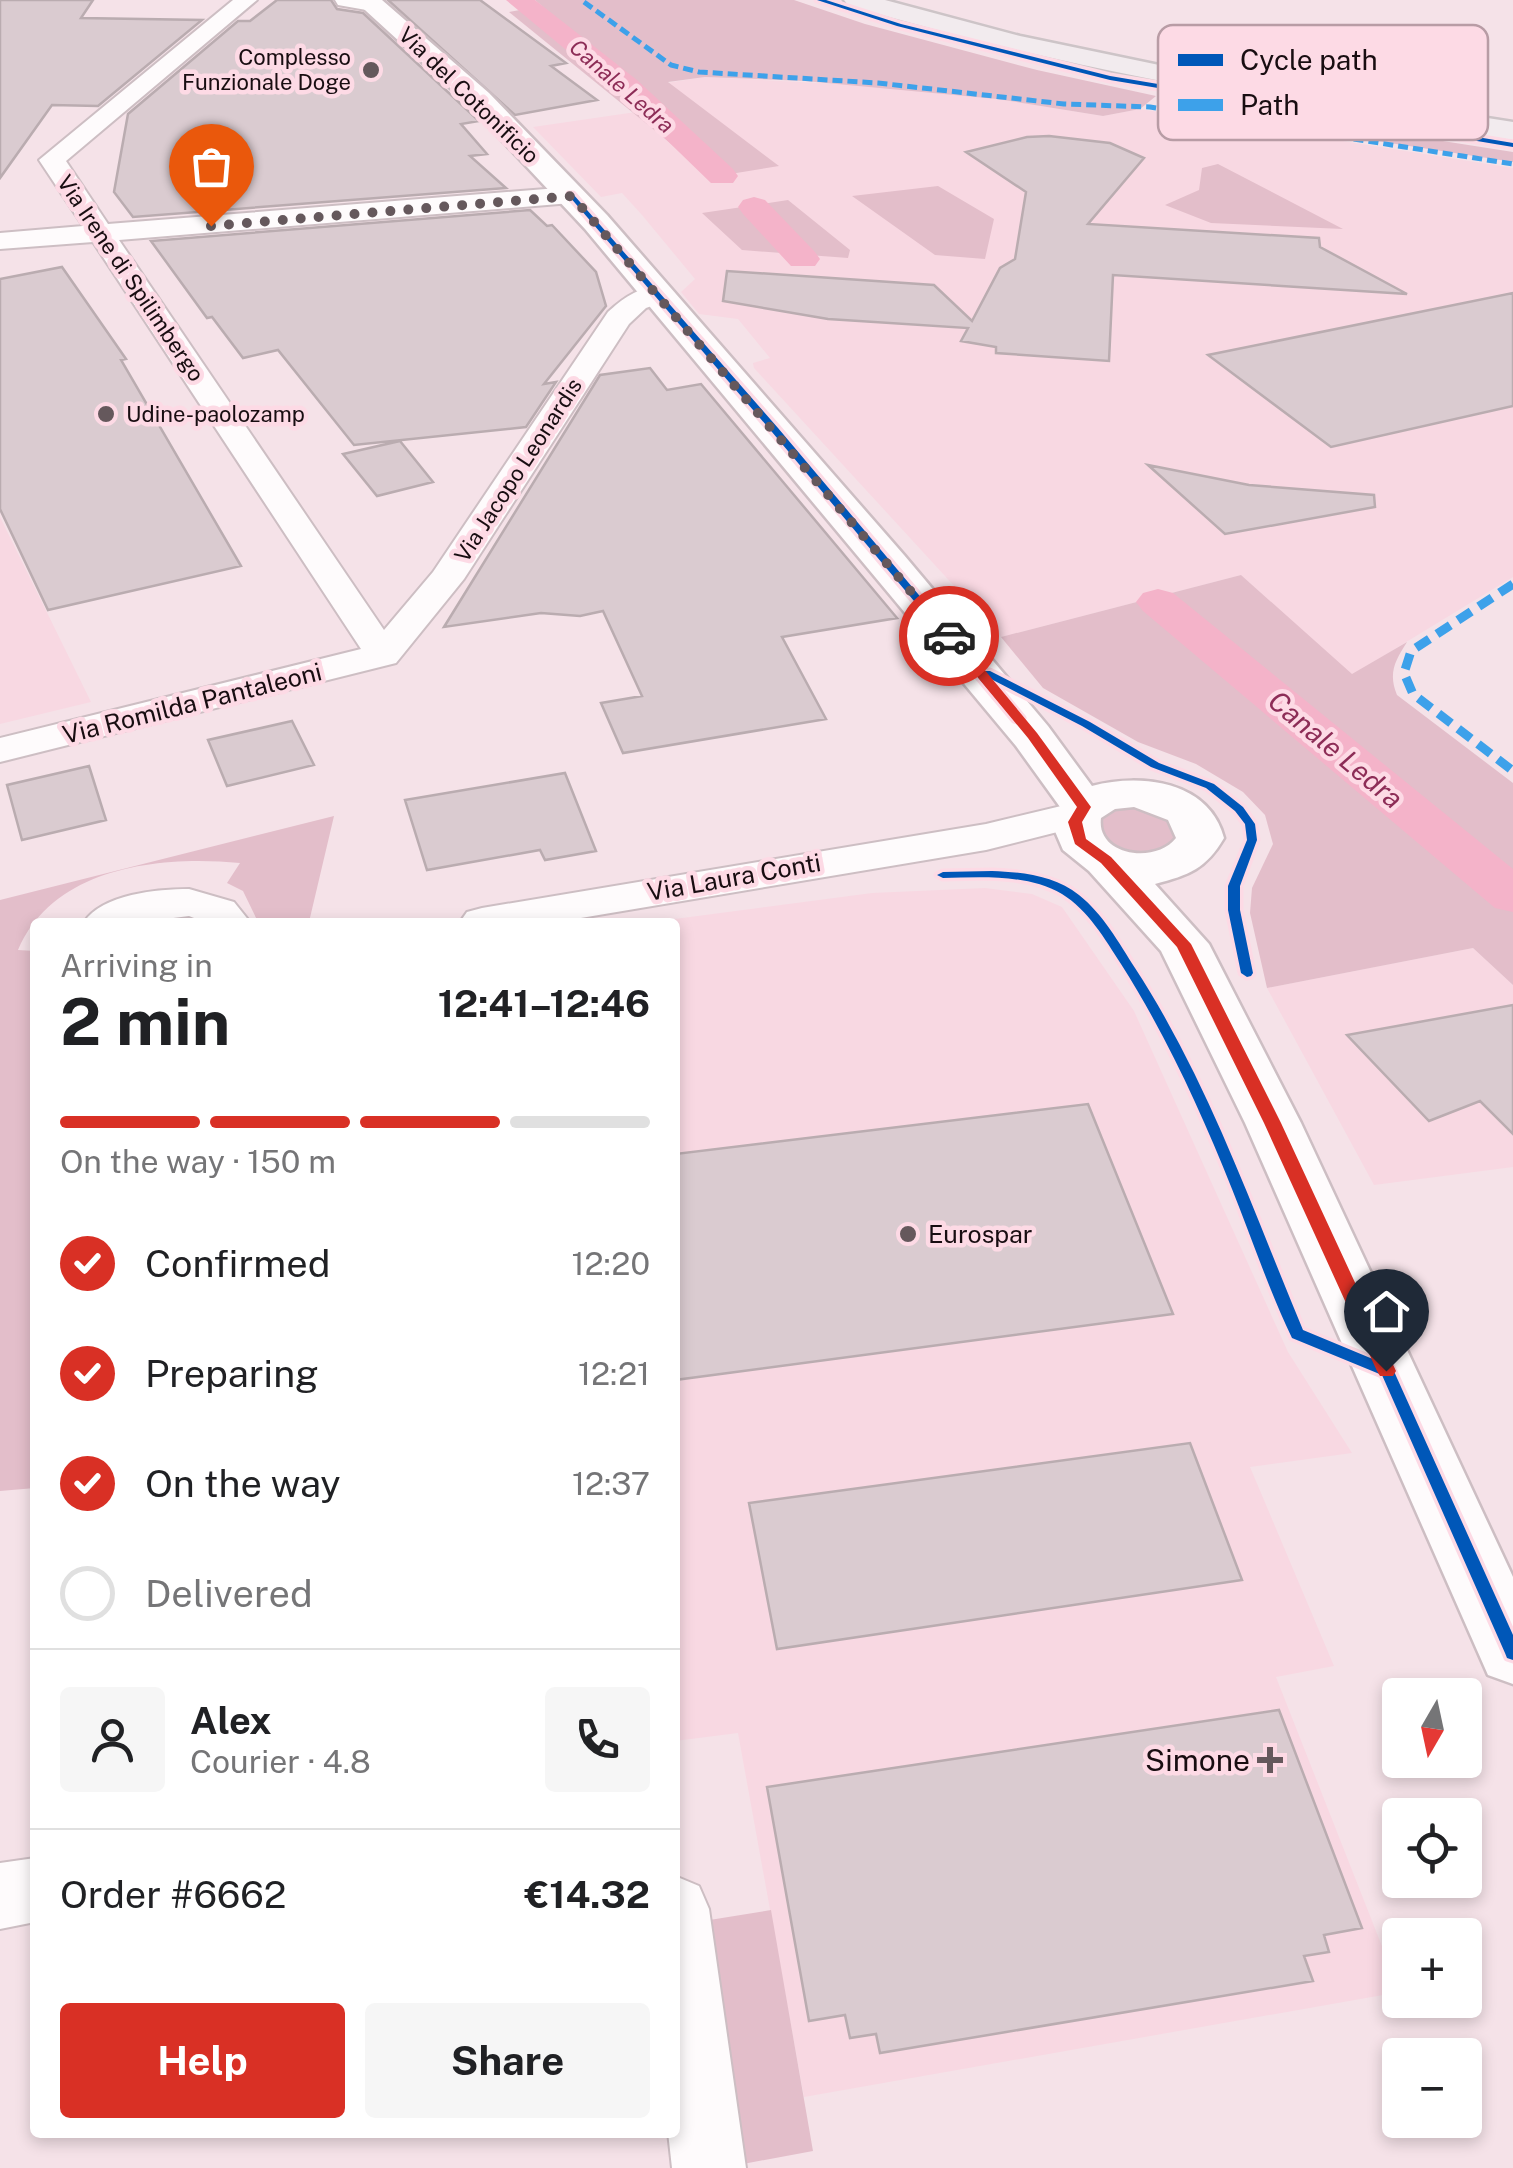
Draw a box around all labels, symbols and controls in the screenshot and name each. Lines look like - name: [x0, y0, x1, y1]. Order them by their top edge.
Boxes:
- street label: Via del Cotonificio: [393, 21, 545, 169]
- legend: [1158, 25, 1488, 140]
- water label: Canale Ledra: [565, 34, 679, 138]
- text: Cycle path: [1240, 43, 1378, 76]
- place label: Complesso Funzionale Doge: [182, 44, 351, 95]
- marker: Complesso Funzionale Doge: [360, 59, 382, 81]
- text: Path: [1240, 88, 1299, 121]
- pin: [169, 124, 254, 227]
- icon: bag: [184, 139, 239, 194]
- street label: Via Irene di Spilimbergo: [52, 170, 210, 386]
- street label: Via Jacopo Leonardis: [449, 373, 587, 567]
- place label: Udine-paolozamp: [126, 401, 305, 427]
- marker: Udine-paolozamp: [95, 403, 117, 425]
- courier: [899, 586, 999, 686]
- icon: car: [922, 609, 977, 664]
- street label: Via Romilda Pantaleoni: [59, 656, 325, 750]
- water label: Canale Ledra: [1262, 683, 1410, 815]
- street label: Via Laura Conti: [645, 847, 823, 907]
- text: Arriving in: [60, 947, 213, 984]
- text: 12:41–12:46: [438, 981, 650, 1026]
- text: 2 min: [60, 983, 230, 1060]
- text: On the way · 150 m: [60, 1143, 336, 1180]
- place label: Eurospar: [928, 1219, 1033, 1249]
- marker: Eurospar: [897, 1223, 919, 1245]
- icon: check: [60, 1236, 115, 1291]
- text: Confirmed: [145, 1241, 330, 1286]
- text: 12:20: [571, 1245, 650, 1282]
- pin: [1344, 1269, 1429, 1372]
- icon: home: [1359, 1284, 1414, 1339]
- icon: check: [60, 1346, 115, 1401]
- text: Preparing: [145, 1351, 319, 1396]
- text: 12:21: [578, 1355, 650, 1392]
- icon: check: [60, 1456, 115, 1511]
- text: On the way: [145, 1461, 341, 1506]
- text: 12:37: [572, 1465, 650, 1502]
- text: Delivered: [145, 1571, 313, 1616]
- north arrow: [1382, 1678, 1482, 1778]
- map controls: [1382, 1678, 1482, 2138]
- button: person: [60, 1687, 165, 1792]
- button: phone: [545, 1687, 650, 1792]
- text: Alex: [190, 1698, 272, 1743]
- place label: Simone: [1145, 1742, 1250, 1778]
- text: Courier · 4.8: [190, 1743, 371, 1780]
- marker: Simone: [1259, 1749, 1281, 1771]
- button: locate: [1382, 1798, 1482, 1898]
- text: Order #6662: [60, 1872, 287, 1917]
- text: €14.32: [524, 1872, 650, 1917]
- button: +: [1382, 1918, 1482, 2018]
- button: Help: [60, 2003, 345, 2118]
- button: Share: [365, 2003, 650, 2118]
- button: −: [1382, 2038, 1482, 2138]

